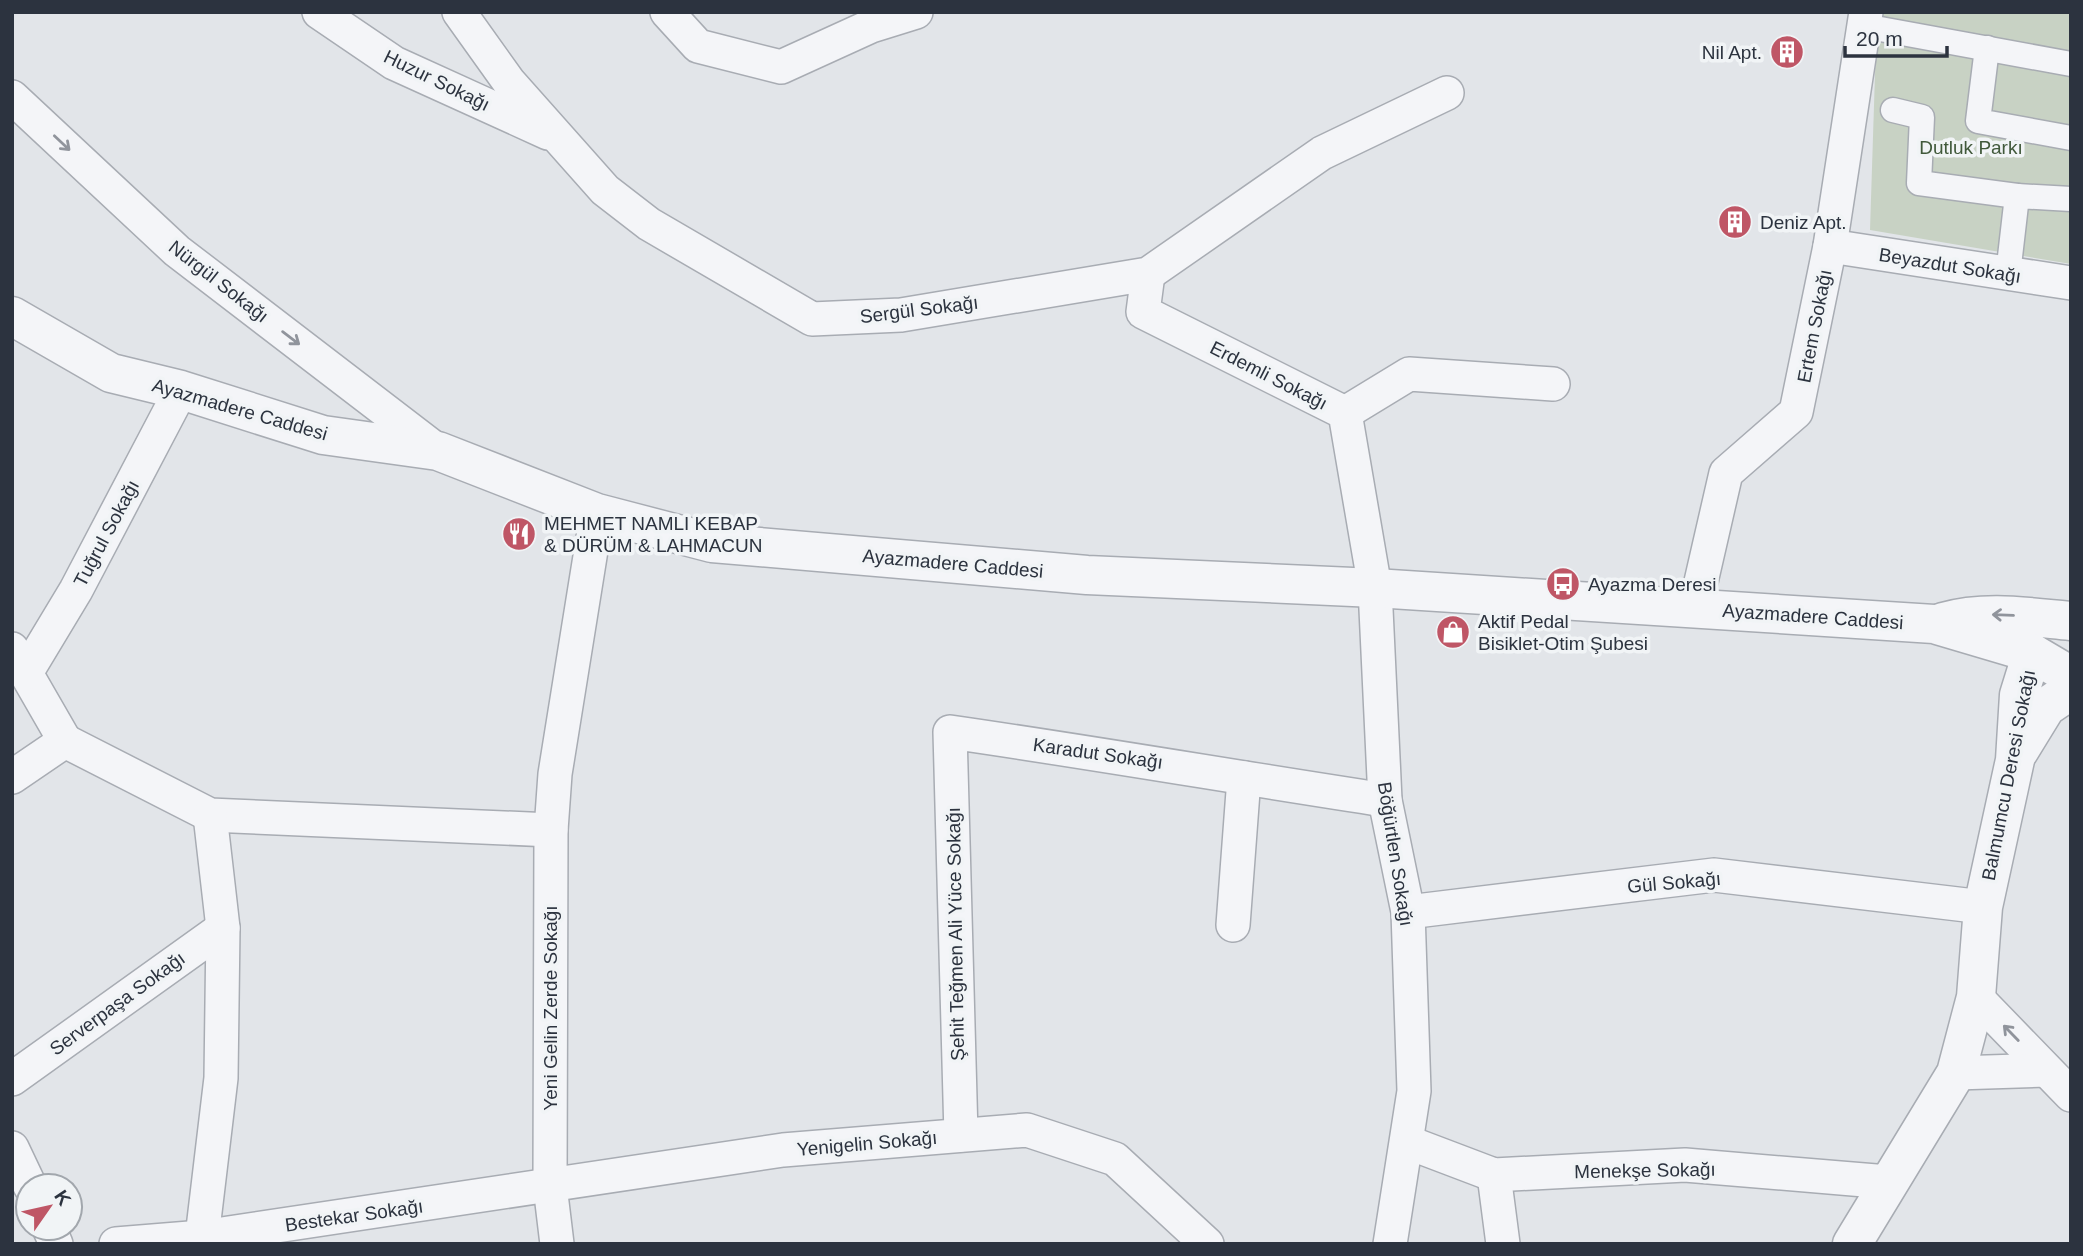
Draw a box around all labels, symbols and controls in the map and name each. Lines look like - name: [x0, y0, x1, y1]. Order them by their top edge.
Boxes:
- scale bar: [1845, 14, 1946, 58]
- text: 20 m: [1856, 27, 1903, 50]
- building icon: Nil Apt.: [1768, 33, 1806, 71]
- place label: Nil Apt.: [1702, 42, 1762, 63]
- street label: Huzur Sokağı: [380, 46, 493, 115]
- one-way arrow: [53, 135, 70, 152]
- park label: Dutluk Parkı: [1919, 137, 2023, 158]
- building icon: Deniz Apt.: [1716, 203, 1754, 241]
- place label: Deniz Apt.: [1760, 212, 1847, 233]
- street label: Nürgül Sokağı: [165, 236, 273, 327]
- street label: Beyazdut Sokağı: [1877, 244, 2023, 287]
- street label: Ertem Sokağı: [1793, 268, 1836, 385]
- street label: Sergül Sokağı: [859, 292, 980, 327]
- one-way arrow: [281, 331, 300, 345]
- street label: Erdemli Sokağı: [1207, 337, 1331, 414]
- street label: Ayazmadere Caddesi: [150, 374, 330, 445]
- street label: Tuğrul Sokağı: [70, 476, 143, 590]
- place label: MEHMET NAMLI KEBAP & DÜRÜM & LAHMACUN: [544, 513, 763, 556]
- restaurant icon: MEHMET NAMLI KEBAP & DÜRÜM & LAHMACUN: [500, 515, 538, 553]
- street label: Ayazmadere Caddesi: [862, 545, 1044, 582]
- bus stop icon: Ayazma Deresi: [1544, 565, 1582, 603]
- place label: Ayazma Deresi: [1588, 574, 1716, 595]
- street label: Ayazmadere Caddesi: [1722, 600, 1904, 633]
- one-way arrow: [1992, 608, 2015, 621]
- place label: Aktif Pedal Bisiklet-Otim Şubesi: [1478, 611, 1648, 654]
- shop icon: Aktif Pedal Bisiklet-Otim Şubesi: [1434, 613, 1472, 651]
- street label: Balmumcu Deresi Sokağı: [1978, 668, 2039, 882]
- street label: Karadut Sokağı: [1032, 734, 1164, 773]
- street label: Böğürtlen Sokağı: [1374, 780, 1417, 928]
- street label: Şehit Teğmen Ali Yüce Sokağı: [943, 807, 968, 1061]
- street label: Gül Sokağı: [1626, 868, 1722, 897]
- street label: Yeni Gelin Zerde Sokağı: [540, 905, 561, 1111]
- street label: Serverpaşa Sokağı: [46, 947, 189, 1059]
- one-way arrow: [2003, 1025, 2020, 1042]
- street label: Yenigelin Sokağı: [796, 1127, 938, 1160]
- street label: Menekşe Sokağı: [1574, 1159, 1716, 1182]
- north arrow: [14, 1172, 84, 1242]
- text: K: [50, 1186, 75, 1210]
- street label: Bestekar Sokağı: [284, 1195, 425, 1236]

